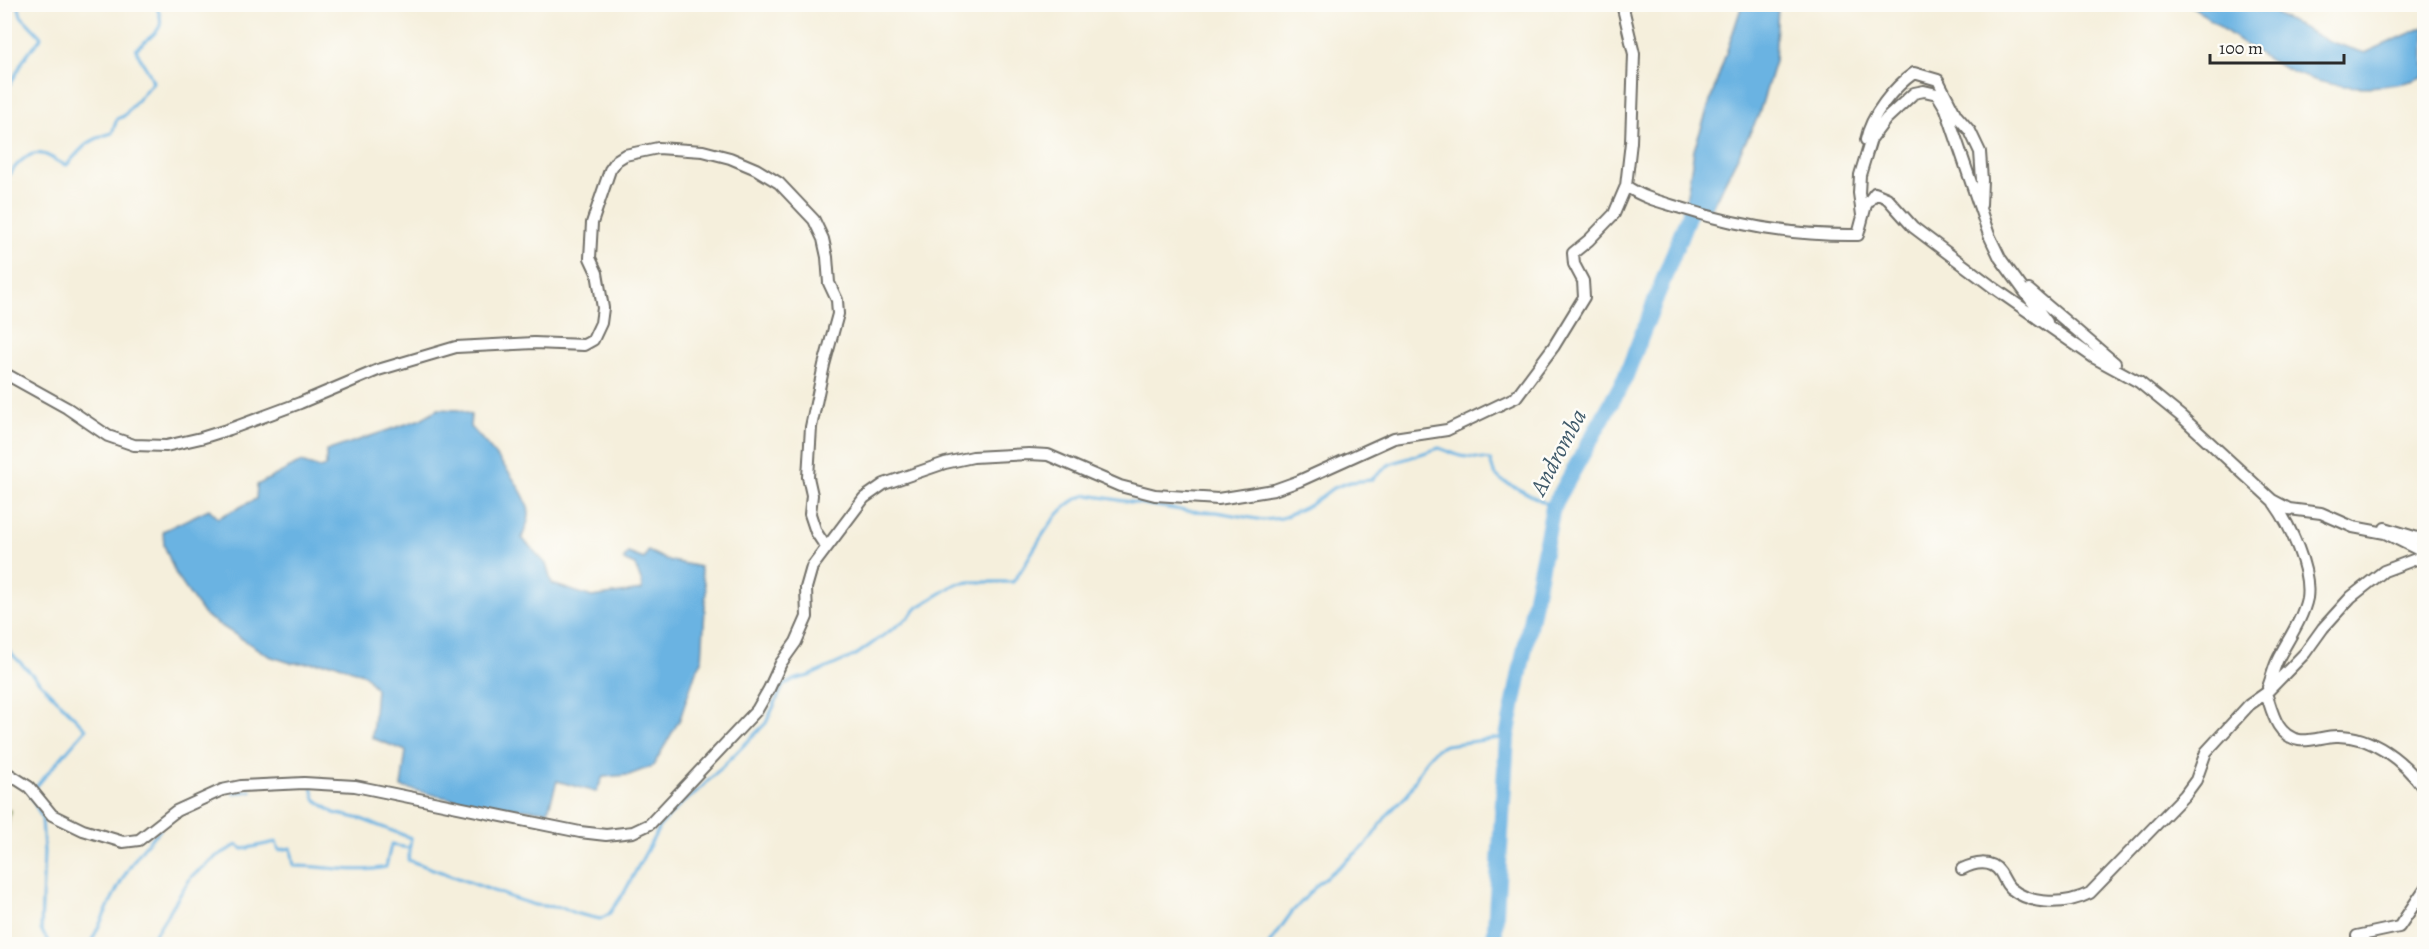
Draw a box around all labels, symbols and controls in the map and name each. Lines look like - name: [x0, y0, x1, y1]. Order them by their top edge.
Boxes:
- scale bar: [2210, 27, 2344, 65]
- text: 100 m: [2219, 36, 2263, 60]
- water label: Andromba: [1521, 403, 1594, 502]

